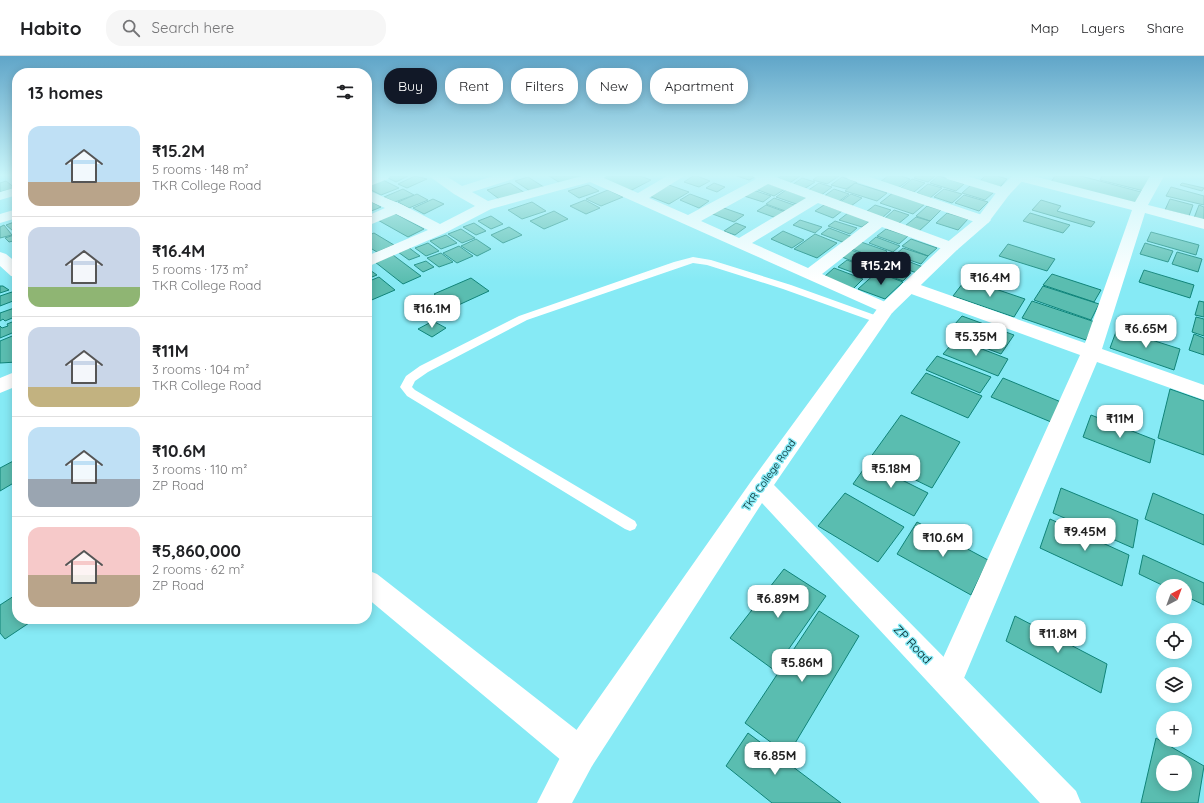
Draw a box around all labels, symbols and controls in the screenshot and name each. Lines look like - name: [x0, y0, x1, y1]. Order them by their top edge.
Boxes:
- search box: [106, 10, 386, 46]
- text: Habito: [20, 16, 82, 40]
- icon: search: [120, 17, 142, 39]
- text: Search here: [152, 18, 234, 37]
- text: Map: [1030, 19, 1059, 37]
- text: Layers: [1081, 19, 1125, 37]
- text: Share: [1147, 19, 1184, 37]
- chip: Buy: [384, 68, 437, 104]
- chip: Rent: [445, 68, 503, 104]
- chip: Filters: [511, 68, 578, 104]
- chip: New: [586, 68, 642, 104]
- chip: Apartment: [650, 68, 748, 104]
- icon: filters: [334, 81, 356, 103]
- text: 13 homes: [28, 82, 103, 103]
- text: ₹15.2M: [152, 140, 205, 161]
- icon: home: [60, 142, 108, 190]
- text: 5 rooms · 148 m²: [152, 161, 249, 177]
- text: TKR College Road: [152, 177, 261, 193]
- text: ₹16.4M: [152, 240, 205, 261]
- icon: home: [60, 243, 108, 291]
- pin: ₹15.2M: [848, 252, 914, 286]
- text: ₹15.2M: [861, 257, 901, 273]
- text: 5 rooms · 173 m²: [152, 261, 248, 277]
- pin: ₹16.4M: [957, 264, 1023, 298]
- text: ₹16.4M: [970, 269, 1010, 285]
- text: TKR College Road: [152, 277, 261, 293]
- pin: ₹16.1M: [399, 295, 465, 329]
- text: ₹16.1M: [413, 300, 451, 316]
- pin: ₹6.65M: [1113, 315, 1179, 349]
- text: ₹6.65M: [1125, 320, 1167, 336]
- pin: ₹5.35M: [943, 323, 1009, 357]
- text: ₹5.35M: [955, 328, 997, 344]
- text: ₹11M: [152, 340, 189, 361]
- icon: home: [60, 343, 108, 391]
- text: 3 rooms · 104 m²: [152, 361, 249, 377]
- text: TKR College Road: [152, 377, 261, 393]
- pin: ₹11M: [1096, 405, 1144, 439]
- text: ₹11M: [1106, 410, 1134, 426]
- street label: TKR College Road: [740, 437, 798, 513]
- text: ₹10.6M: [152, 440, 206, 461]
- icon: home: [60, 443, 108, 491]
- pin: ₹5.18M: [858, 455, 924, 489]
- text: ₹5.18M: [871, 460, 911, 476]
- text: 3 rooms · 110 m²: [152, 461, 247, 477]
- text: ZP Road: [152, 477, 204, 493]
- pin: ₹9.45M: [1052, 518, 1118, 552]
- text: ₹9.45M: [1064, 523, 1106, 539]
- pin: ₹10.6M: [910, 524, 976, 558]
- text: ₹10.6M: [922, 529, 964, 545]
- text: ₹5,860,000: [152, 540, 241, 561]
- icon: home: [60, 543, 108, 591]
- text: 2 rooms · 62 m²: [152, 561, 244, 577]
- text: ZP Road: [152, 577, 204, 593]
- north arrow: [1156, 579, 1192, 615]
- map controls: [1156, 579, 1192, 791]
- pin: ₹6.89M: [745, 585, 811, 619]
- text: ₹6.89M: [757, 590, 799, 606]
- pin: ₹11.8M: [1025, 620, 1091, 654]
- street label: ZP Road: [891, 622, 935, 666]
- button: locate: [1156, 623, 1192, 659]
- text: ₹11.8M: [1039, 625, 1077, 641]
- pin: ₹5.86M: [769, 649, 835, 683]
- text: ₹5.86M: [781, 654, 823, 670]
- button: layers: [1156, 667, 1192, 703]
- button: +: [1156, 711, 1192, 747]
- pin: ₹6.85M: [742, 742, 808, 776]
- text: ₹6.85M: [754, 747, 796, 763]
- button: −: [1156, 755, 1192, 791]

